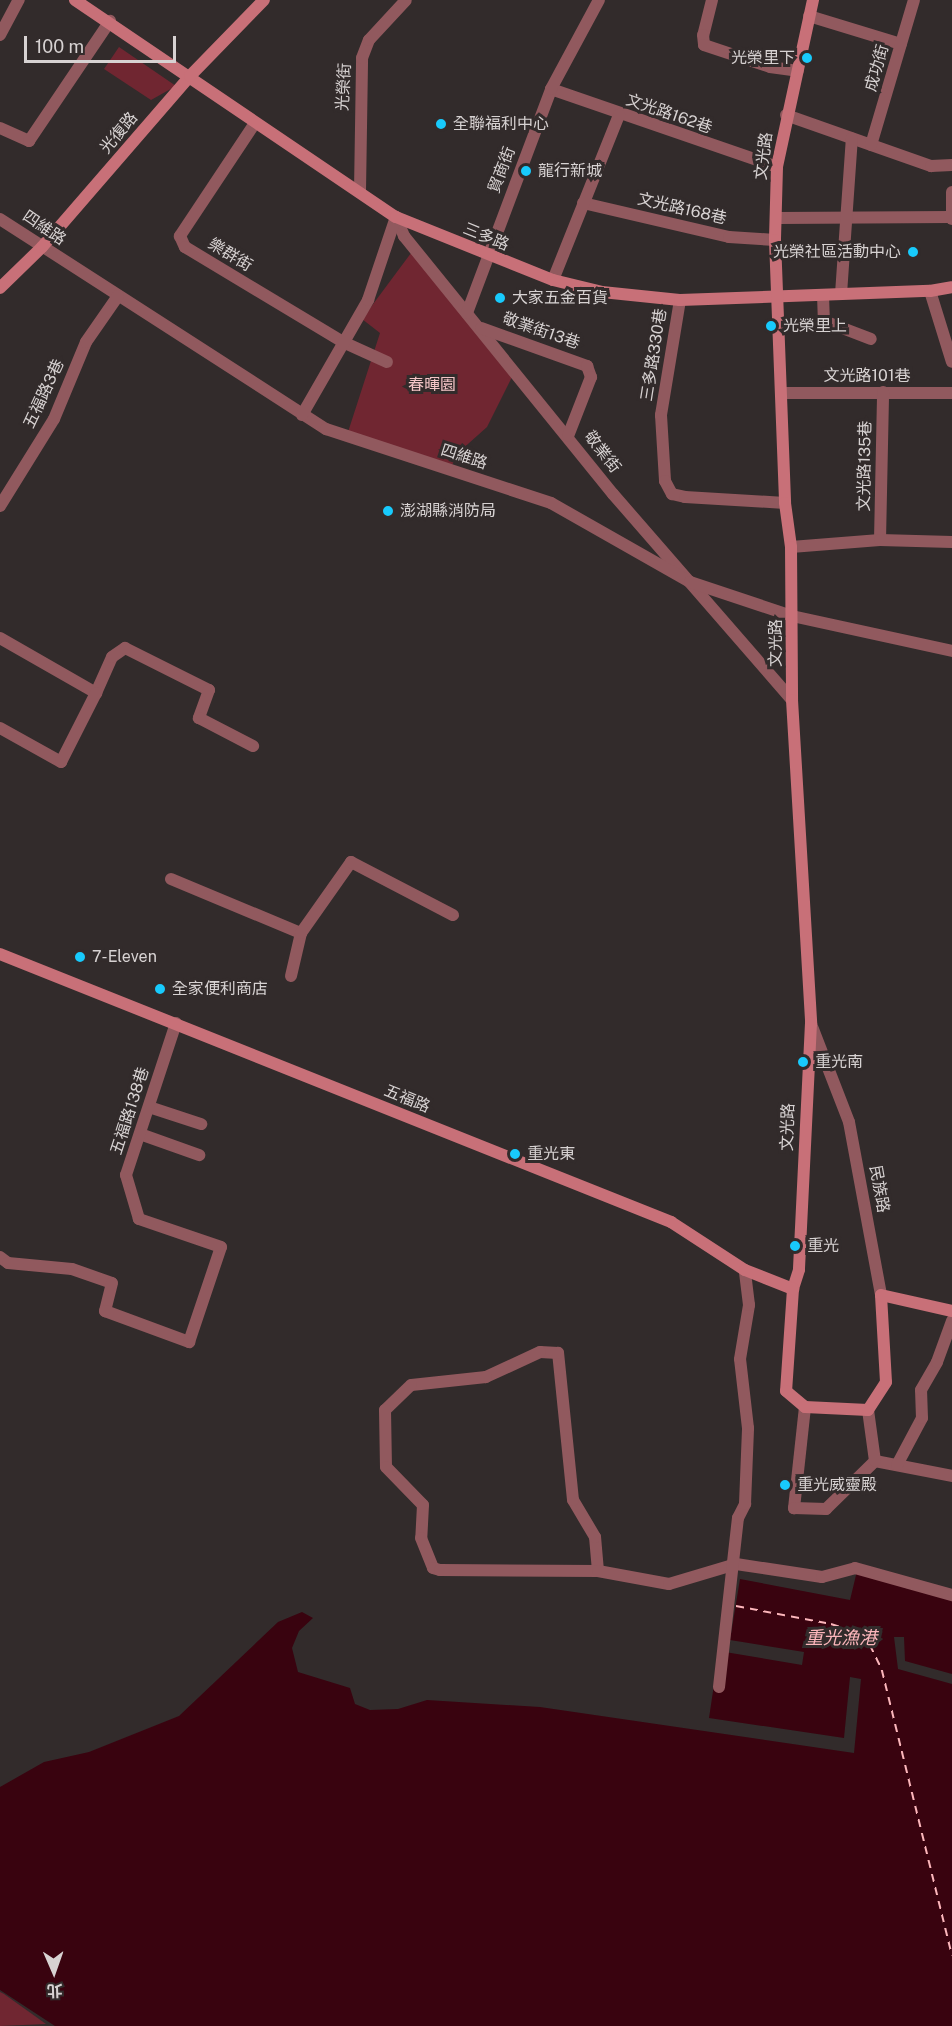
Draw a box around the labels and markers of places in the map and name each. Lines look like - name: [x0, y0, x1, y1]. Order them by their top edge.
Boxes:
- place label: 光榮里下: [731, 48, 795, 68]
- marker: 光榮里下: [800, 51, 814, 65]
- place label: 全聯福利中心: [453, 114, 549, 134]
- marker: 全聯福利中心: [434, 117, 448, 131]
- place label: 龍行新城: [538, 161, 602, 181]
- marker: 龍行新城: [519, 164, 533, 178]
- place label: 光榮社區活動中心: [773, 242, 901, 262]
- marker: 光榮社區活動中心: [906, 245, 920, 259]
- place label: 大家五金百貨: [512, 288, 608, 308]
- marker: 大家五金百貨: [493, 291, 507, 305]
- place label: 光榮里上: [783, 316, 847, 336]
- marker: 光榮里上: [764, 319, 778, 333]
- place label: 澎湖縣消防局: [400, 501, 496, 521]
- marker: 澎湖縣消防局: [381, 504, 395, 518]
- place label: 7-Eleven: [92, 947, 157, 967]
- marker: 7-Eleven: [73, 950, 87, 964]
- place label: 全家便利商店: [172, 979, 268, 999]
- marker: 全家便利商店: [153, 982, 167, 996]
- place label: 重光南: [815, 1052, 863, 1072]
- marker: 重光南: [796, 1055, 810, 1069]
- place label: 重光東: [527, 1144, 575, 1164]
- marker: 重光東: [508, 1147, 522, 1161]
- place label: 重光: [807, 1236, 839, 1256]
- marker: 重光: [788, 1239, 802, 1253]
- place label: 重光威靈殿: [797, 1475, 877, 1495]
- marker: 重光威靈殿: [778, 1478, 792, 1492]

